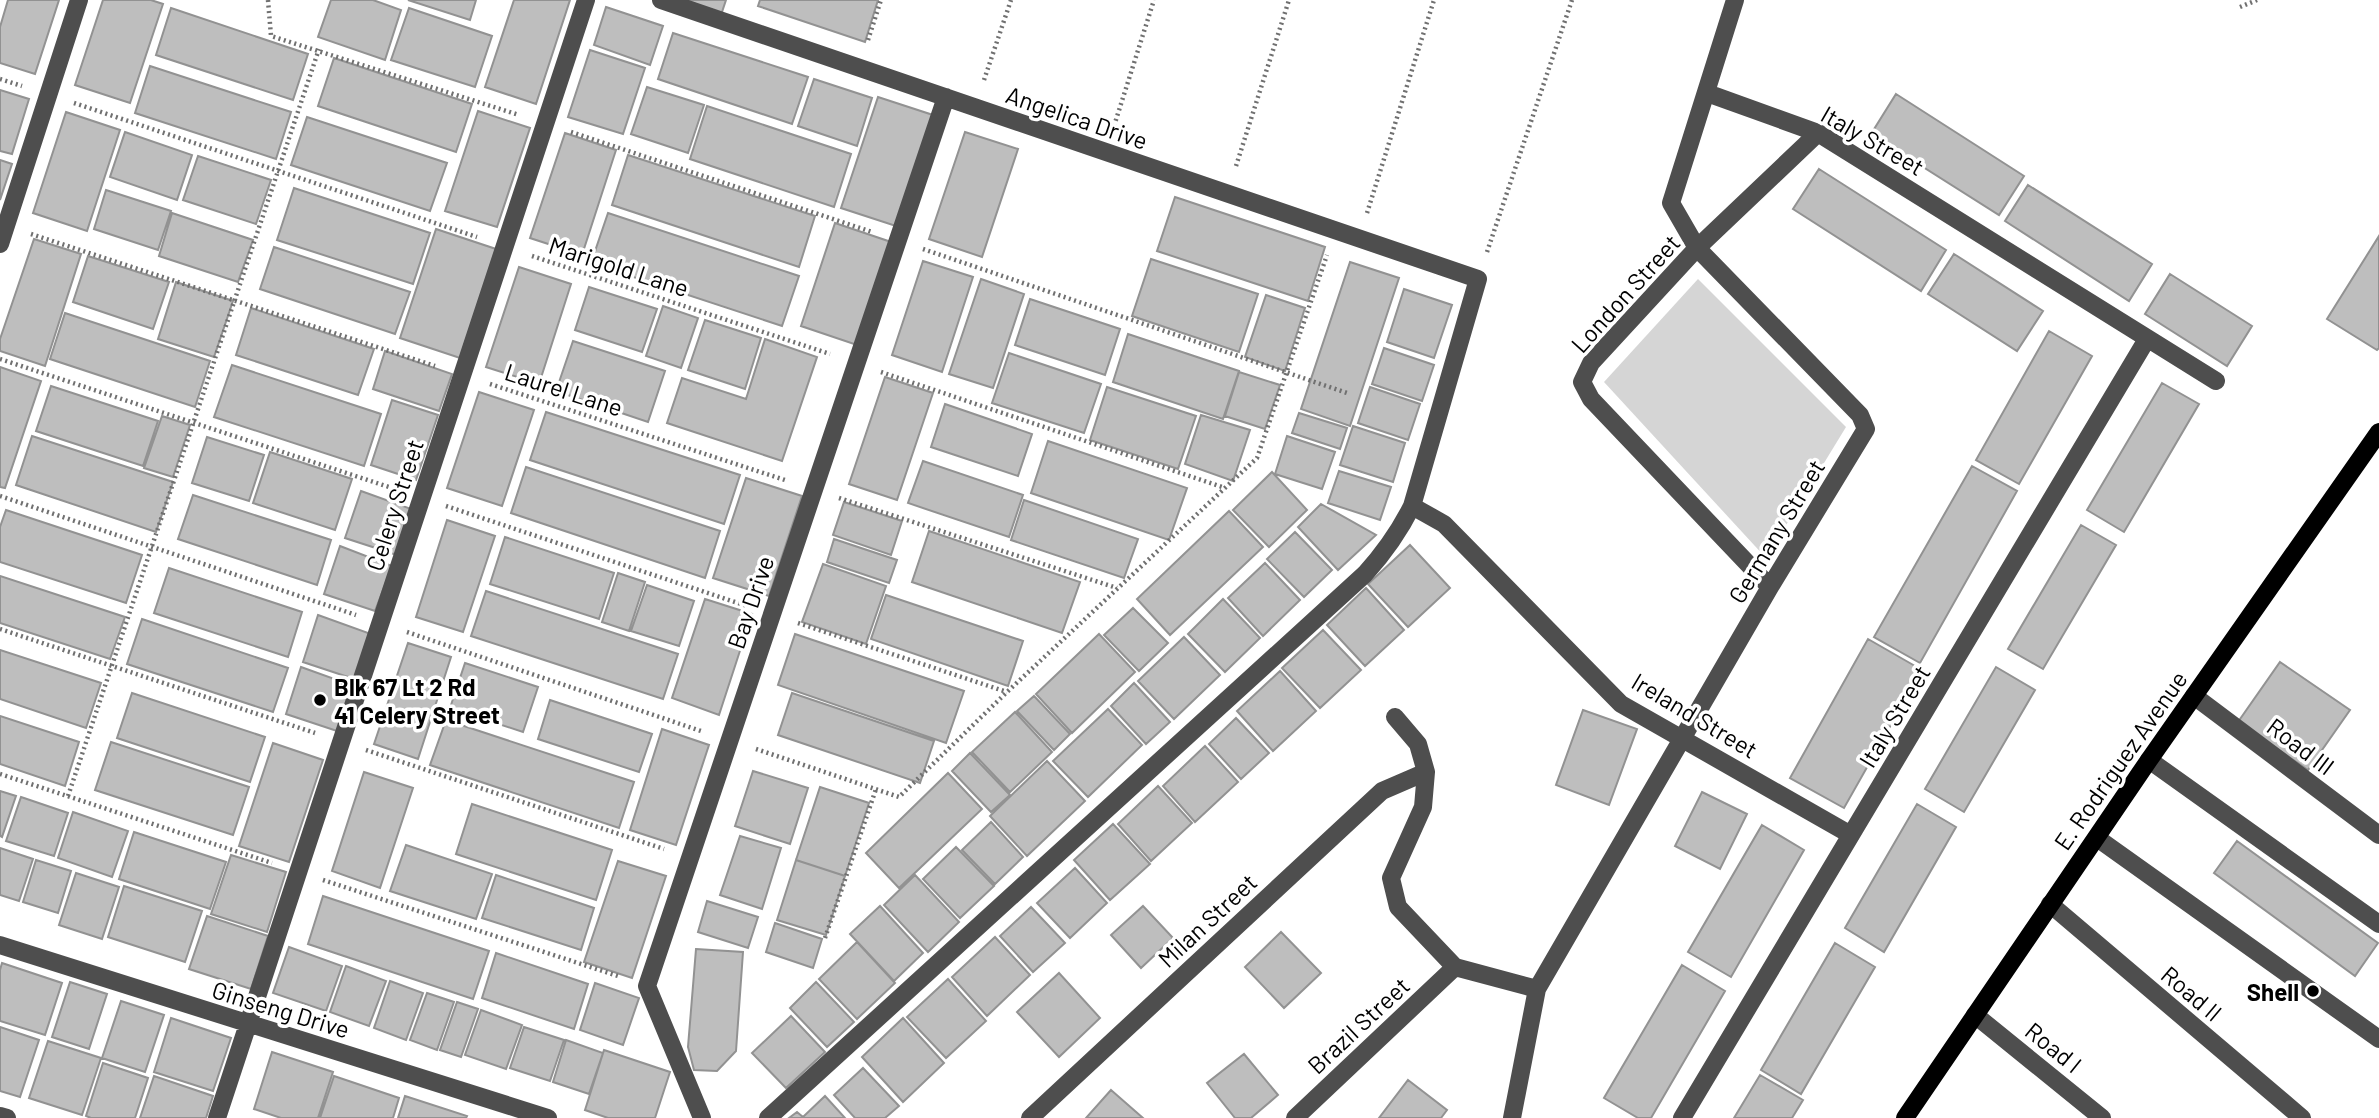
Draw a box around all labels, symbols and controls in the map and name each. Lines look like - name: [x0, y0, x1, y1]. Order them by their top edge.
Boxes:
- street label: Angelica Drive: [1002, 79, 1152, 155]
- street label: Italy Street: [1816, 99, 1930, 181]
- street label: London Street: [1564, 228, 1686, 358]
- street label: Marigold Lane: [546, 230, 692, 302]
- street label: Laurel Lane: [502, 356, 626, 422]
- street label: Celery Street: [359, 436, 429, 574]
- street label: Germany Street: [1722, 454, 1830, 608]
- street label: Bay Drive: [721, 552, 779, 652]
- street label: Italy Street: [1852, 660, 1936, 772]
- street label: E. Rodriguez Avenue: [2047, 665, 2193, 855]
- street label: Ireland Street: [1627, 666, 1763, 764]
- place label: Blk 67 Lt 2 Rd 41 Celery Street: [334, 672, 500, 729]
- marker: Blk 67 Lt 2 Rd 41 Celery Street: [312, 692, 328, 708]
- street label: Road III: [2262, 711, 2340, 781]
- street label: Milan Street: [1152, 867, 1262, 973]
- street label: Road II: [2156, 959, 2228, 1027]
- street label: Brazil Street: [1301, 971, 1415, 1079]
- street label: Ginseng Drive: [209, 974, 353, 1044]
- place label: Shell: [2247, 977, 2299, 1006]
- marker: Shell: [2305, 983, 2321, 999]
- street label: Road I: [2020, 1016, 2088, 1078]

